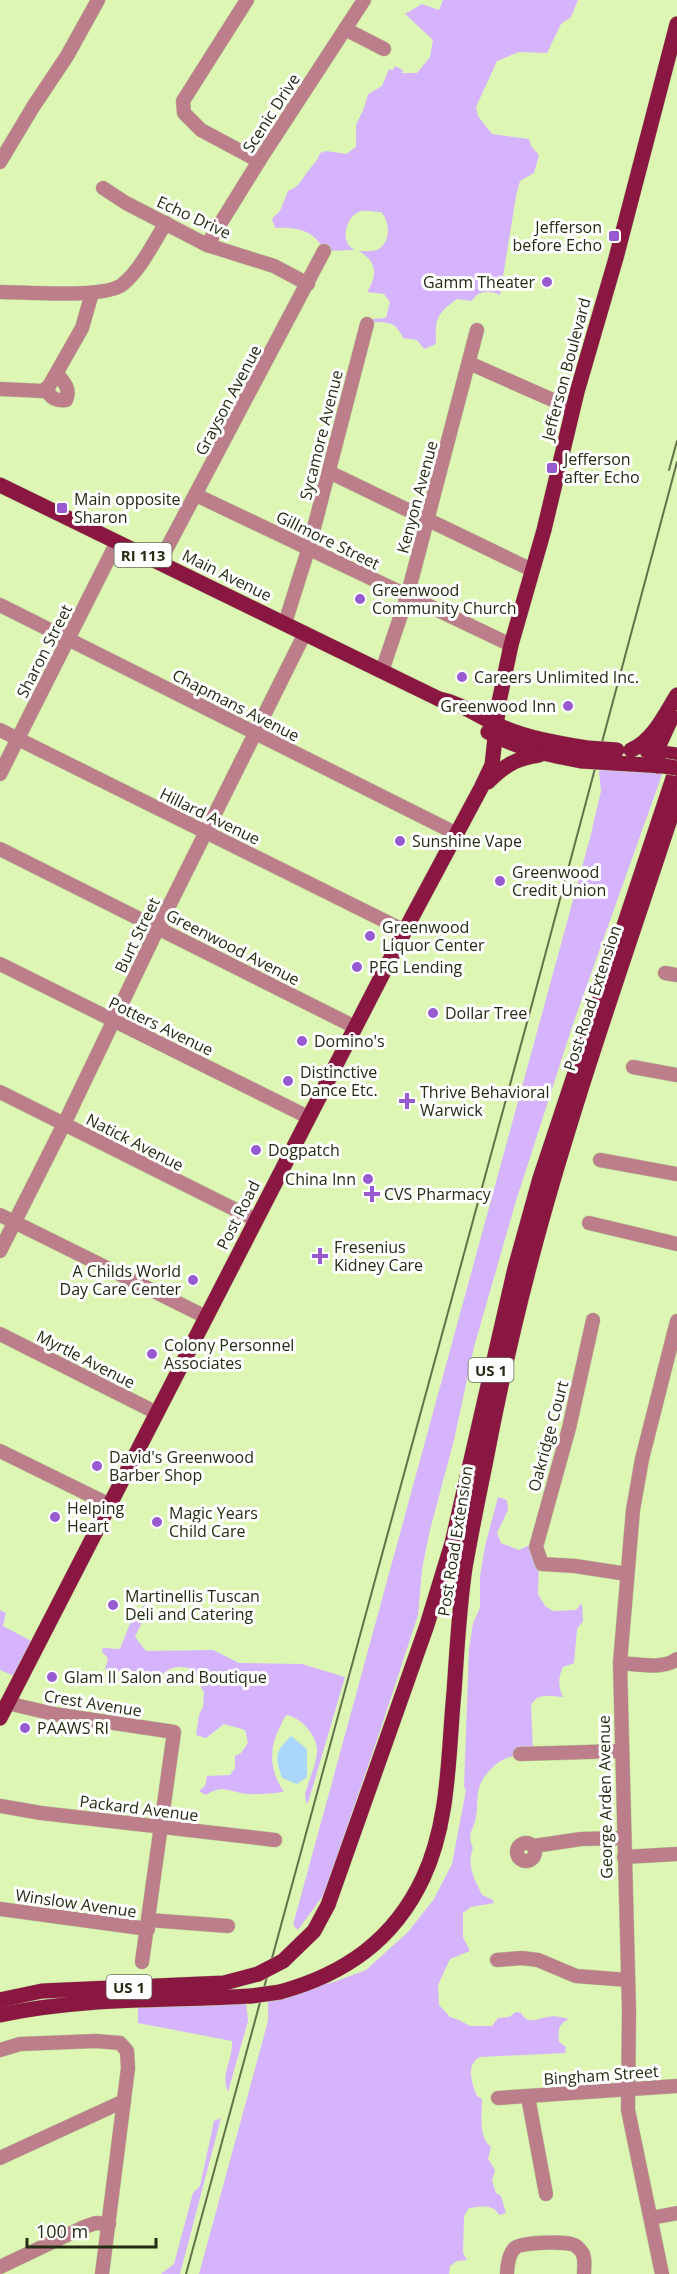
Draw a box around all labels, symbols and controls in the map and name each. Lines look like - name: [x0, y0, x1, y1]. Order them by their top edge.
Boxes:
- street label: Scenic Drive: [237, 69, 305, 157]
- street label: Echo Drive: [153, 190, 235, 244]
- place label: Jefferson before Echo: [513, 216, 602, 256]
- marker: Jefferson before Echo: [607, 229, 621, 243]
- place label: Gamm Theater: [423, 271, 535, 293]
- marker: Gamm Theater: [540, 275, 554, 289]
- street label: Jefferson Boulevard: [536, 295, 596, 445]
- street label: Grayson Avenue: [190, 341, 266, 459]
- street label: Sycamore Avenue: [294, 368, 348, 502]
- street label: Kenyon Avenue: [391, 438, 443, 556]
- place label: Jefferson after Echo: [562, 448, 640, 488]
- marker: Jefferson after Echo: [545, 461, 559, 475]
- place label: Main opposite Sharon: [74, 488, 180, 528]
- marker: Main opposite Sharon: [55, 501, 69, 515]
- street label: Gillmore Street: [273, 505, 384, 575]
- road number: RI 113: [114, 543, 172, 567]
- street label: Main Avenue: [179, 544, 275, 606]
- place label: Greenwood Community Church: [372, 579, 517, 619]
- marker: Greenwood Community Church: [353, 592, 367, 606]
- street label: Sharon Street: [11, 600, 77, 702]
- street label: Chapmans Avenue: [169, 664, 303, 746]
- place label: Careers Unlimited Inc.: [474, 666, 639, 688]
- marker: Careers Unlimited Inc.: [455, 670, 469, 684]
- place label: Greenwood Inn: [440, 695, 556, 717]
- marker: Greenwood Inn: [561, 699, 575, 713]
- street label: Hillard Avenue: [156, 782, 264, 850]
- place label: Sunshine Vape: [412, 830, 522, 852]
- marker: Sunshine Vape: [393, 834, 407, 848]
- place label: Greenwood Credit Union: [512, 861, 606, 901]
- marker: Greenwood Credit Union: [493, 874, 507, 888]
- street label: Burt Street: [109, 893, 165, 976]
- street label: Greenwood Avenue: [162, 904, 304, 990]
- place label: Greenwood Liquor Center: [382, 916, 485, 956]
- street label: Post Road Extension: [558, 922, 626, 1074]
- marker: Greenwood Liquor Center: [363, 929, 377, 943]
- place label: PFG Lending: [369, 956, 462, 978]
- marker: PFG Lending: [350, 960, 364, 974]
- street label: Potters Avenue: [105, 991, 217, 1061]
- place label: Dollar Tree: [445, 1002, 527, 1024]
- marker: Dollar Tree: [426, 1006, 440, 1020]
- place label: Domino's: [314, 1030, 385, 1052]
- marker: Domino's: [295, 1034, 309, 1048]
- place label: Distinctive Dance Etc.: [300, 1061, 378, 1101]
- marker: Distinctive Dance Etc.: [281, 1074, 295, 1088]
- place label: Thrive Behavioral Warwick: [420, 1081, 549, 1121]
- marker: Thrive Behavioral Warwick: [398, 1092, 416, 1110]
- street label: Natick Avenue: [83, 1108, 188, 1176]
- place label: Dogpatch: [268, 1139, 340, 1161]
- marker: Dogpatch: [249, 1143, 263, 1157]
- place label: China Inn: [285, 1168, 356, 1190]
- marker: China Inn: [361, 1172, 375, 1186]
- street label: Post Road: [211, 1177, 265, 1253]
- place label: CVS Pharmacy: [384, 1183, 492, 1205]
- marker: CVS Pharmacy: [365, 1187, 379, 1201]
- place label: Fresenius Kidney Care: [334, 1236, 423, 1276]
- marker: Fresenius Kidney Care: [311, 1247, 329, 1265]
- place label: A Childs World Day Care Center: [60, 1260, 181, 1300]
- marker: A Childs World Day Care Center: [186, 1273, 200, 1287]
- street label: Myrtle Avenue: [33, 1325, 139, 1393]
- place label: Colony Personnel Associates: [164, 1334, 294, 1374]
- marker: Colony Personnel Associates: [145, 1347, 159, 1361]
- road number: US 1: [468, 1358, 514, 1382]
- street label: Oakridge Court: [523, 1378, 573, 1494]
- place label: David's Greenwood Barber Shop: [109, 1446, 254, 1486]
- marker: David's Greenwood Barber Shop: [90, 1459, 104, 1473]
- street label: Post Road Extension: [432, 1464, 478, 1618]
- place label: Helping Heart: [67, 1497, 124, 1537]
- place label: Magic Years Child Care: [169, 1502, 258, 1542]
- marker: Helping Heart: [48, 1510, 62, 1524]
- marker: Magic Years Child Care: [150, 1515, 164, 1529]
- place label: Martinellis Tuscan Deli and Catering: [125, 1585, 260, 1625]
- marker: Martinellis Tuscan Deli and Catering: [106, 1598, 120, 1612]
- place label: Glam II Salon and Boutique: [64, 1666, 267, 1688]
- marker: Glam II Salon and Boutique: [45, 1670, 59, 1684]
- street label: Crest Avenue: [42, 1684, 144, 1722]
- street label: George Arden Avenue: [593, 1715, 617, 1879]
- place label: PAAWS RI: [37, 1717, 109, 1739]
- marker: PAAWS RI: [18, 1721, 32, 1735]
- street label: Packard Avenue: [78, 1790, 200, 1826]
- street label: Winslow Avenue: [14, 1884, 138, 1922]
- road number: US 1: [106, 1975, 152, 1999]
- street label: Bingham Street: [543, 2060, 660, 2090]
- scale bar: [27, 2211, 156, 2249]
- text: 100 m: [36, 2219, 88, 2243]

